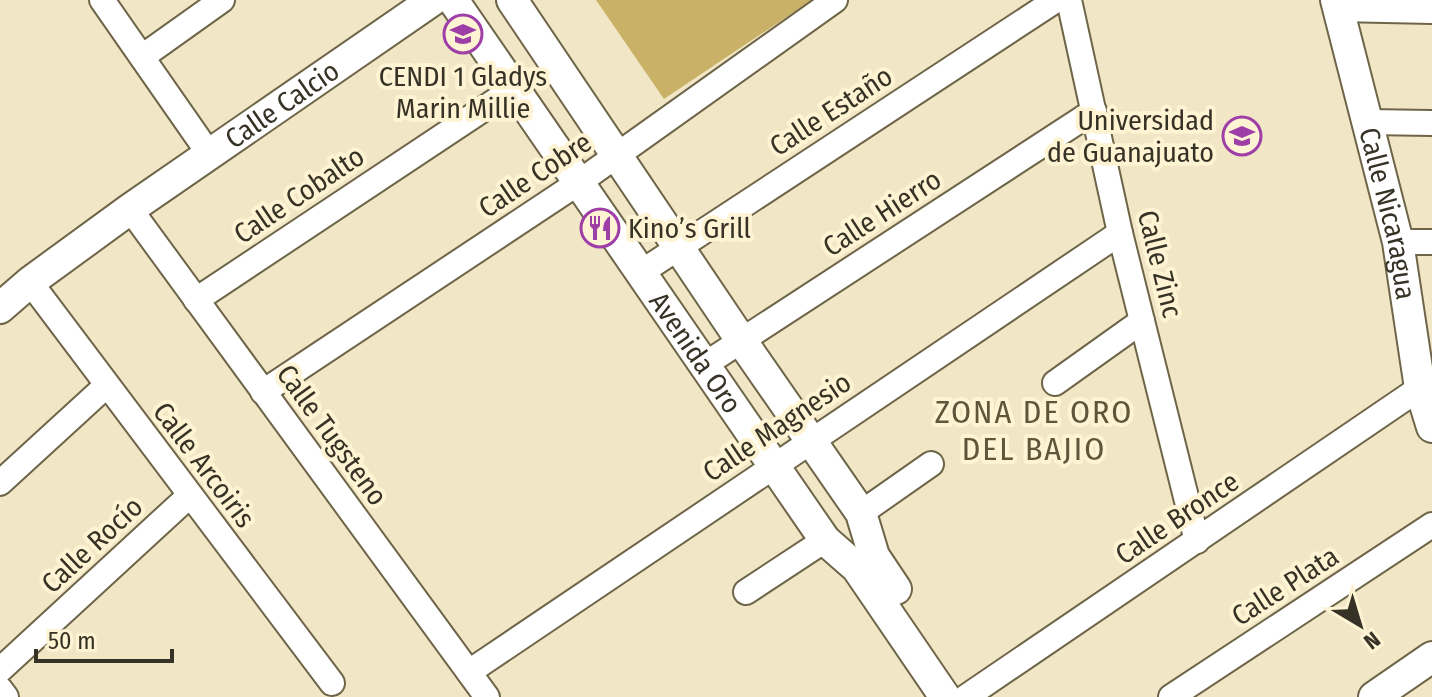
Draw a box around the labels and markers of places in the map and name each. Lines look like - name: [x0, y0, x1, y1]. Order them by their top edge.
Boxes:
- school or university icon: CENDI 1 Gladys Marin Millie: [442, 13, 484, 55]
- place label: CENDI 1 Gladys Marin Millie: [379, 60, 547, 125]
- place label: Universidad de Guanajuato: [1047, 104, 1214, 169]
- school or university icon: Universidad de Guanajuato: [1221, 115, 1263, 157]
- restaurant icon: Kino’s Grill: [579, 207, 621, 249]
- place label: Kino’s Grill: [628, 212, 751, 245]

